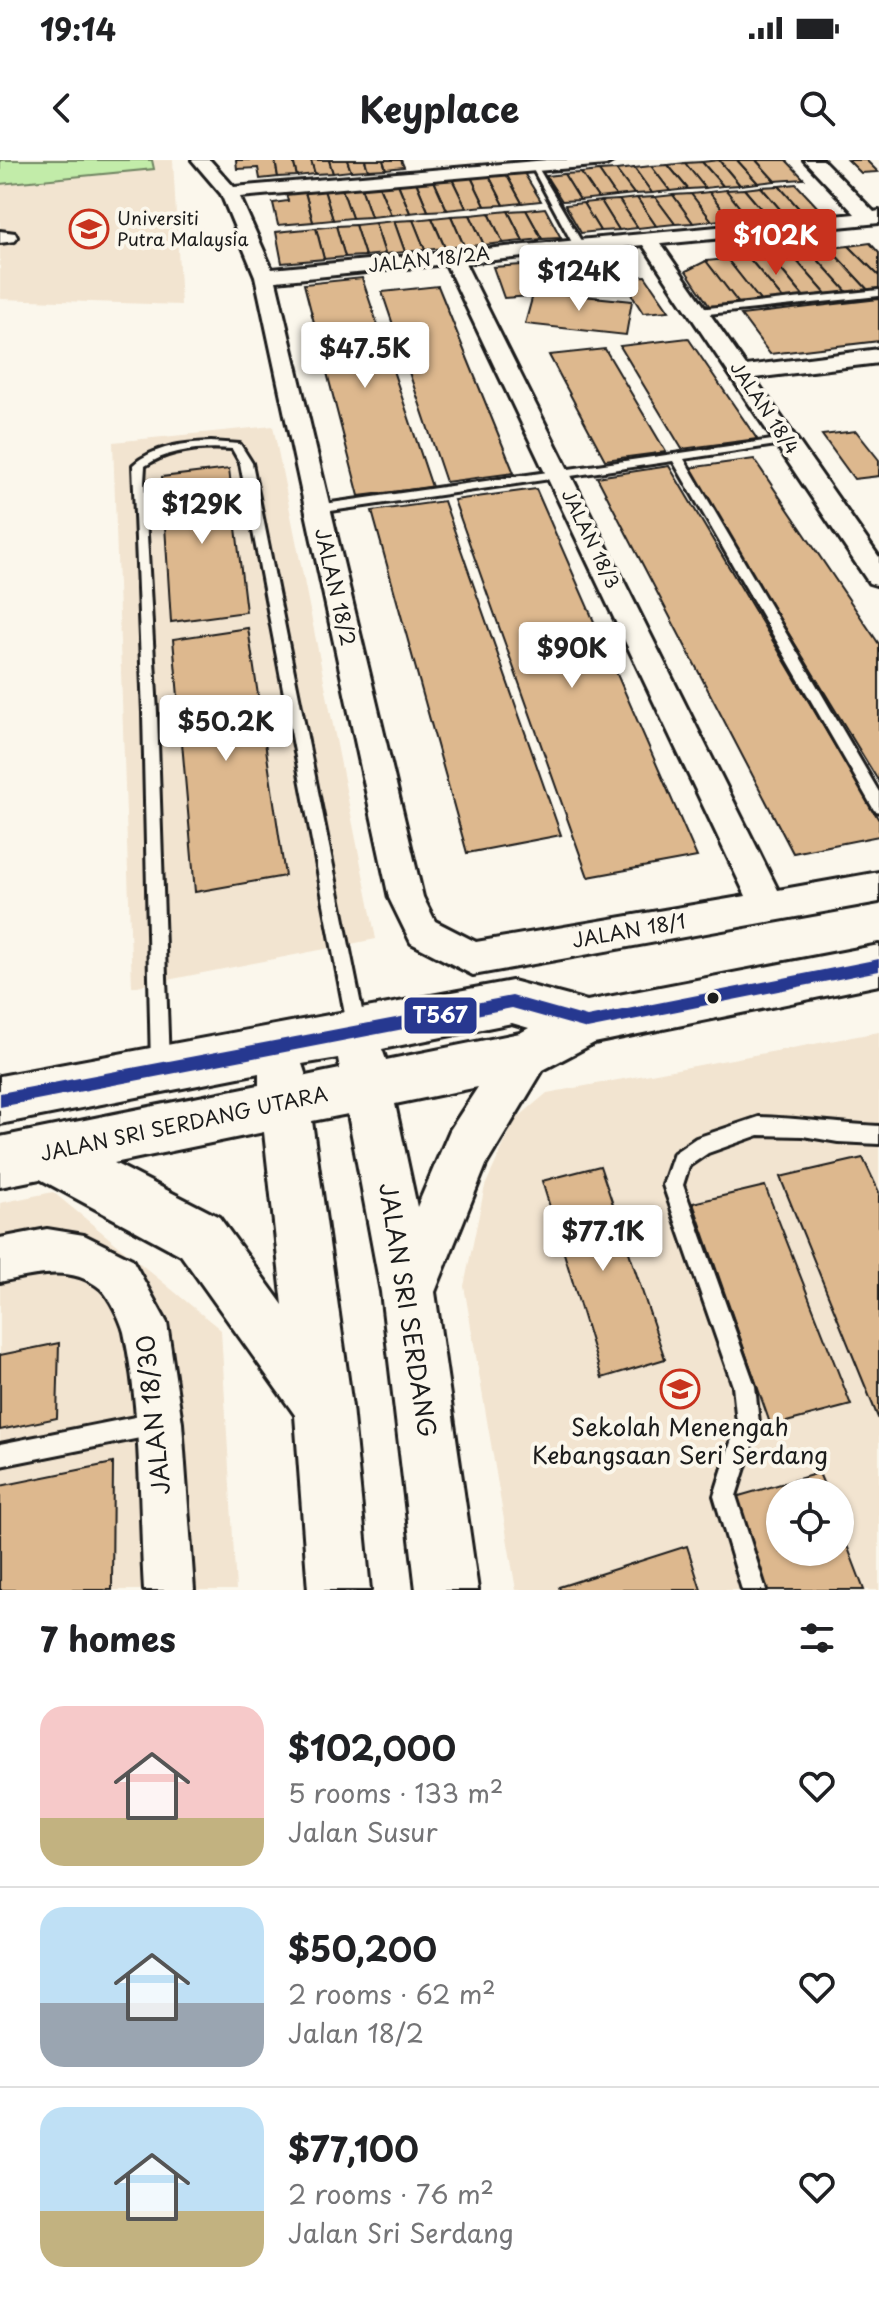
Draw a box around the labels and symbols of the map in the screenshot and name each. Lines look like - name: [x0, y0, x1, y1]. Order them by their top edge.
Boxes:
- place label: Universiti Putra Malaysia: [117, 204, 248, 252]
- school or university icon: Universiti Putra Malaysia: [68, 208, 110, 250]
- pin: $102K: [720, 209, 832, 277]
- street label: JALAN 18/2A: [367, 239, 491, 278]
- pin: $124K: [523, 245, 635, 313]
- pin: $47.5K: [300, 322, 430, 390]
- street label: JALAN 18/4: [724, 355, 806, 459]
- pin: $129K: [146, 478, 258, 546]
- street label: JALAN 18/3: [556, 484, 627, 593]
- street label: JALAN 18/2: [308, 525, 364, 649]
- pin: $90K: [525, 622, 619, 690]
- pin: $50.2K: [161, 695, 291, 763]
- street label: JALAN 18/1: [570, 905, 688, 955]
- unlabelled marker: [705, 990, 721, 1006]
- line badge: T567: [403, 996, 478, 1035]
- text: T567: [412, 997, 468, 1030]
- street label: JALAN SRI SERDANG UTARA: [37, 1078, 330, 1168]
- street label: JALAN SRI SERDANG: [371, 1180, 447, 1440]
- pin: $77.1K: [538, 1205, 668, 1273]
- street label: JALAN 18/30: [126, 1333, 178, 1497]
- school or university icon: Sekolah Menengah Kebangsaan Seri Serdang: [659, 1368, 701, 1410]
- place label: Sekolah Menengah Kebangsaan Seri Serdang: [532, 1408, 828, 1472]

